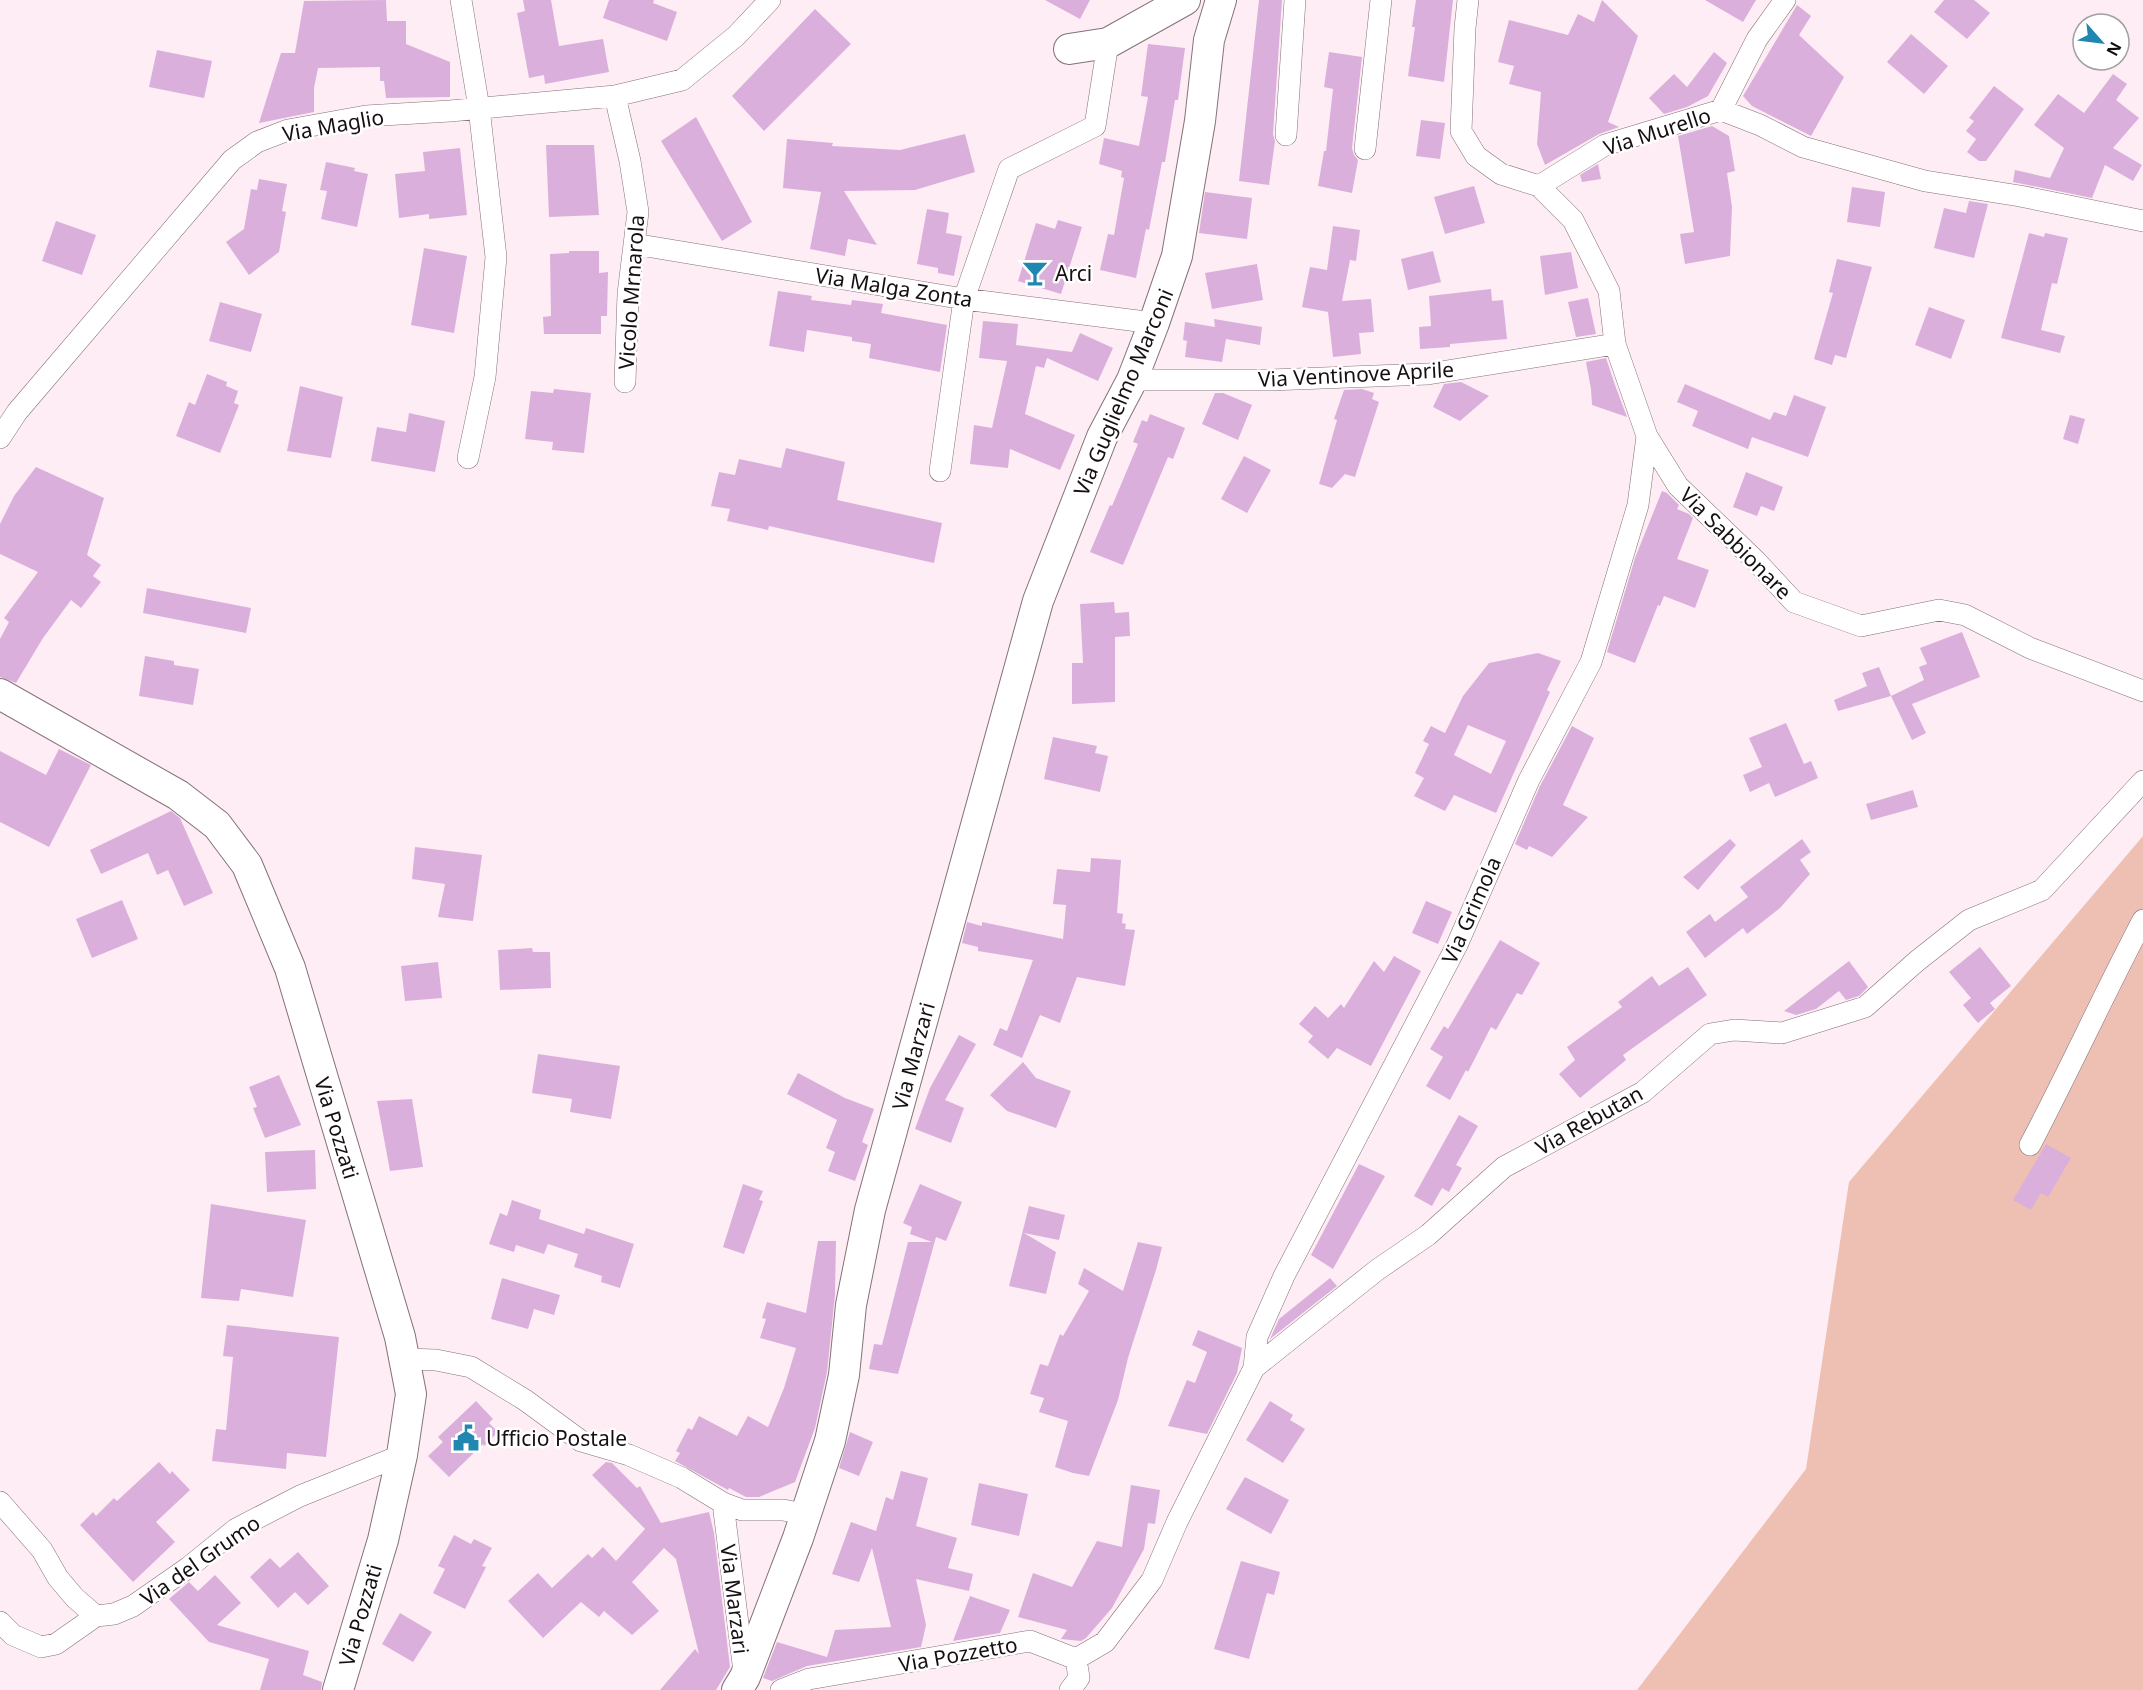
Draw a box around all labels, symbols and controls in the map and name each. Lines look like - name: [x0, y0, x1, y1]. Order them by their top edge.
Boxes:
- north arrow: [2071, 12, 2131, 72]
- text: N: [2101, 38, 2127, 60]
- street label: Via Murello: [1600, 101, 1714, 161]
- street label: Via Maglio: [280, 102, 386, 148]
- street label: Vicolo Mrnarola: [612, 214, 650, 370]
- bar icon: Arci: [1020, 258, 1050, 288]
- place label: Arci: [1055, 259, 1092, 287]
- street label: Via Malga Zonta: [813, 261, 975, 313]
- street label: Via Guglielmo Marconi: [1067, 284, 1179, 500]
- street label: Via Ventinove Aprile: [1257, 355, 1455, 393]
- street label: Via Sabbionare: [1674, 481, 1798, 605]
- street label: Via Grimola: [1435, 852, 1507, 968]
- street label: Via Marzari: [885, 999, 941, 1113]
- street label: Via Pozzati: [308, 1074, 366, 1182]
- street label: Via Rebutan: [1530, 1079, 1648, 1161]
- public building icon: Ufficio Postale: [451, 1423, 481, 1453]
- place label: Ufficio Postale: [486, 1424, 627, 1452]
- street label: Via del Grumo: [135, 1508, 265, 1612]
- street label: Via Marzari: [714, 1542, 756, 1656]
- street label: Via Pozzati: [332, 1561, 388, 1669]
- street label: Via Pozzetto: [897, 1630, 1019, 1678]

